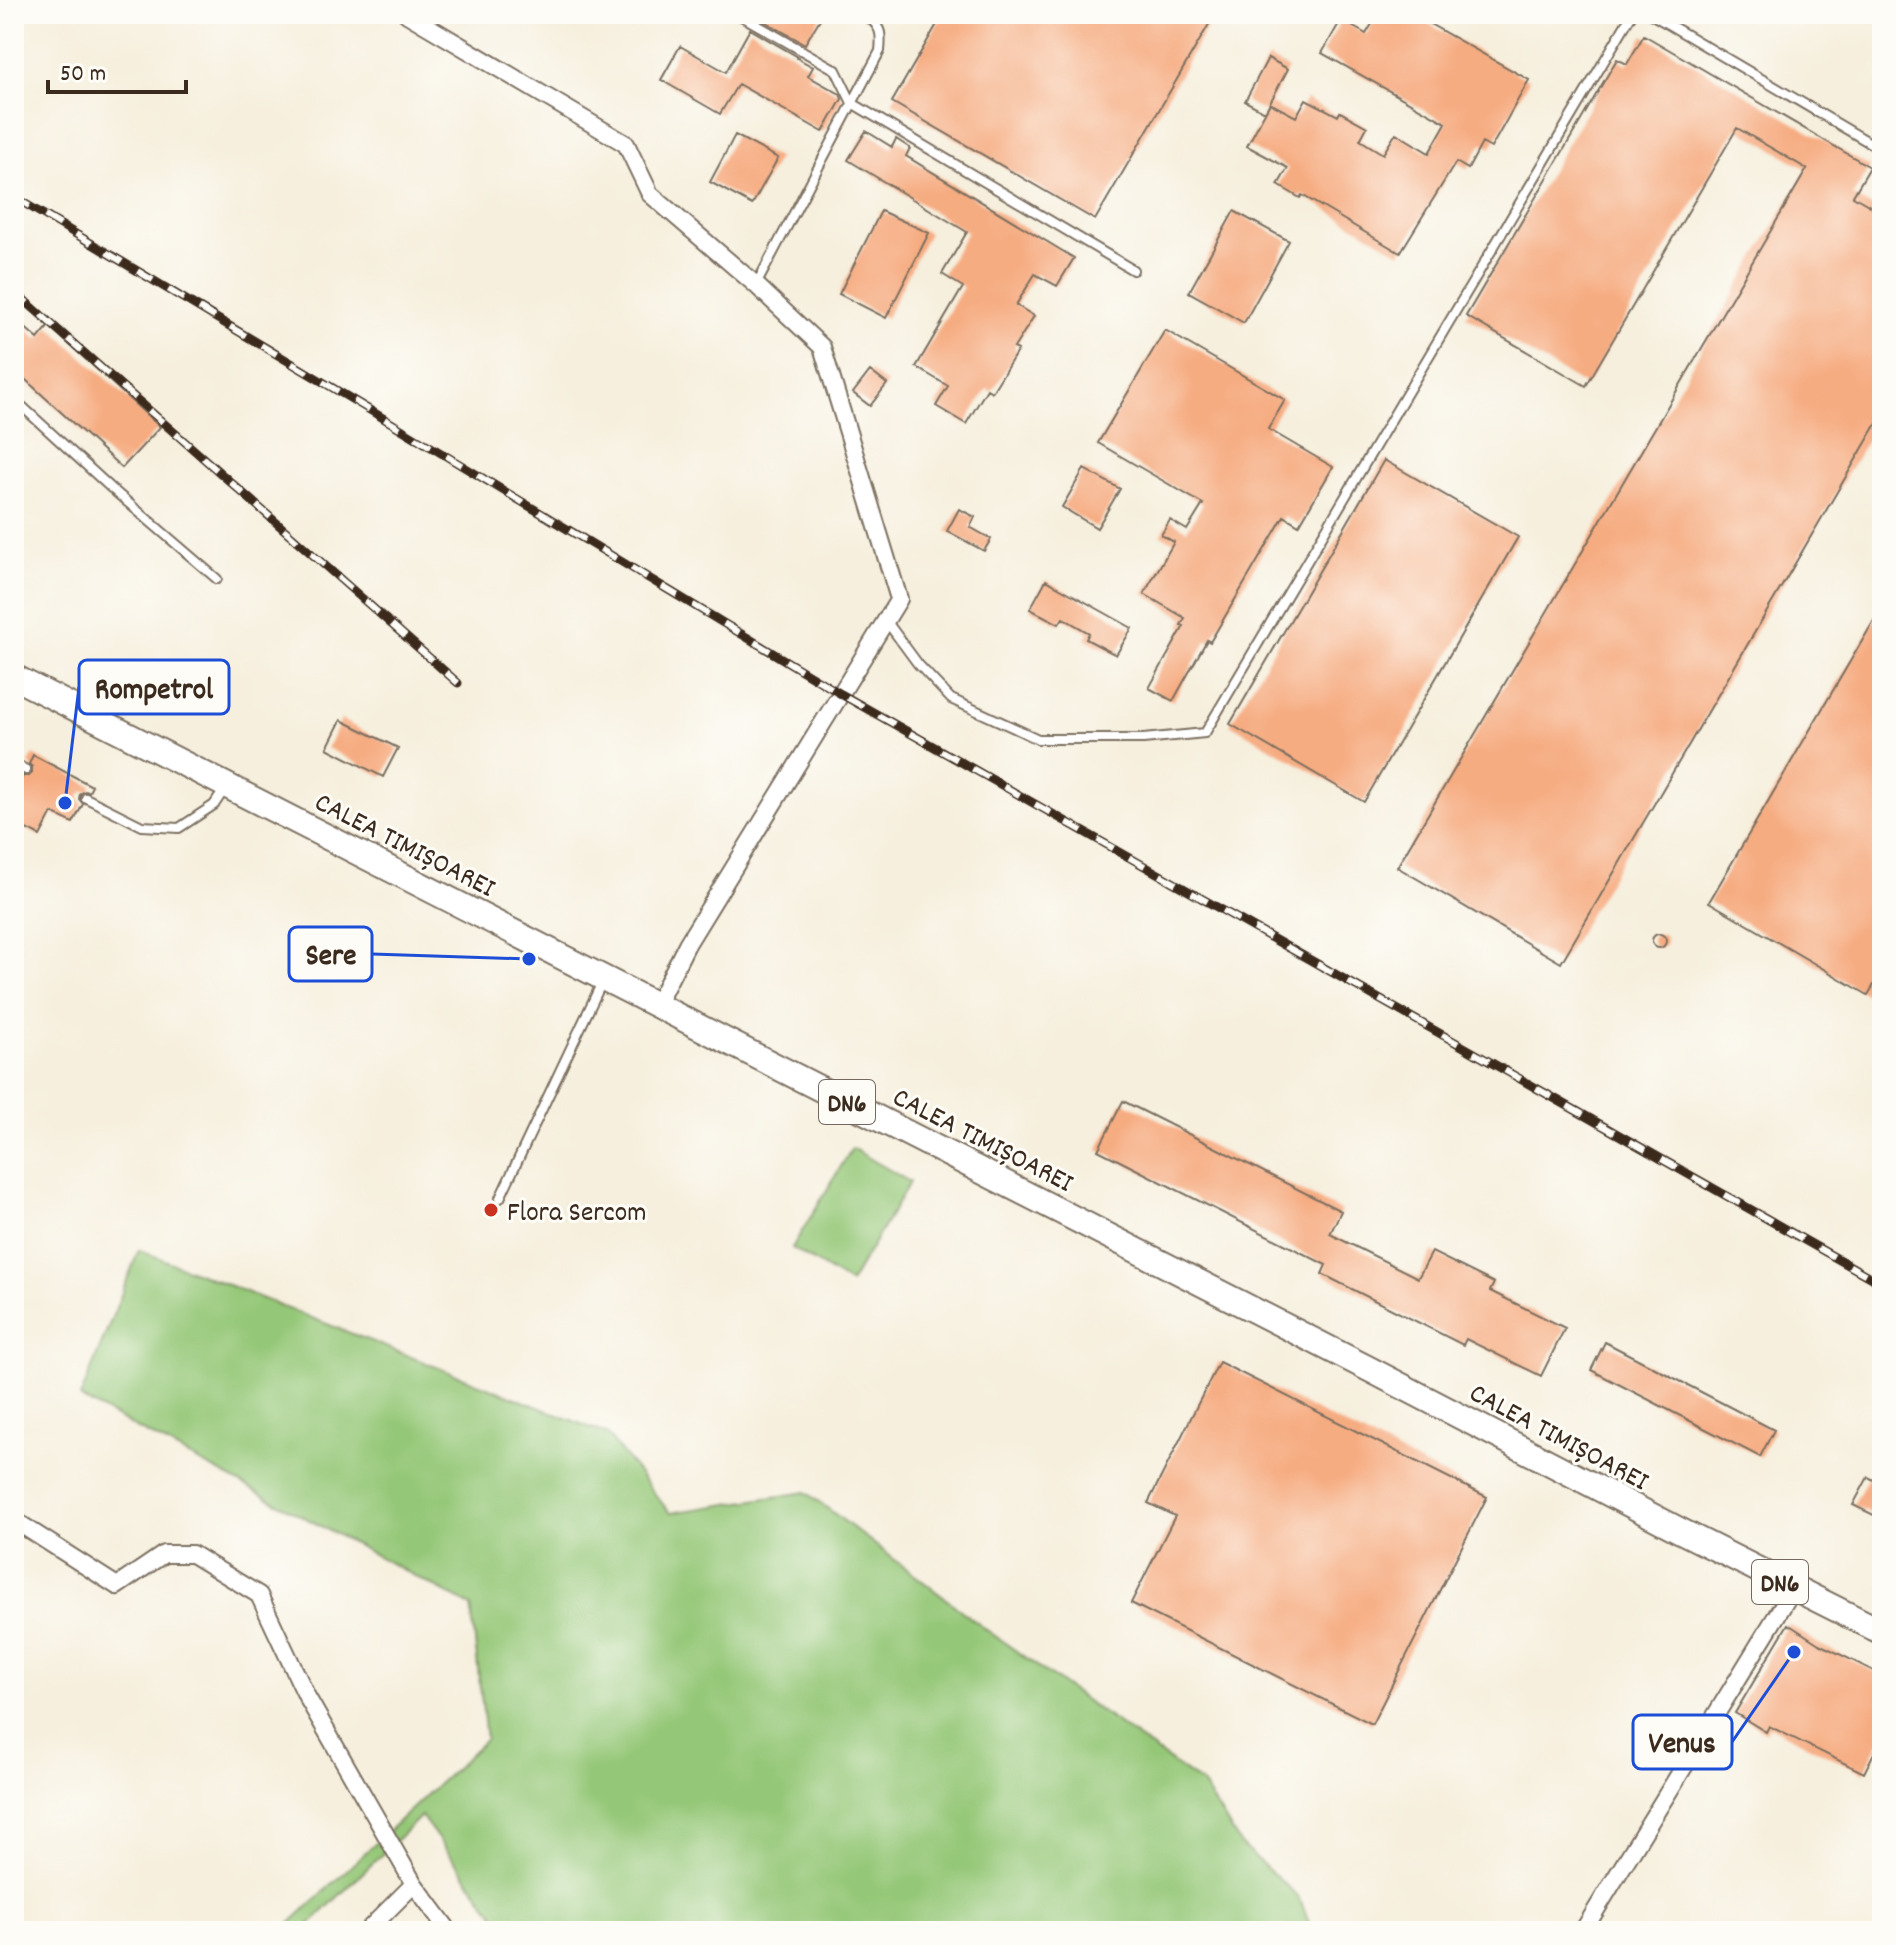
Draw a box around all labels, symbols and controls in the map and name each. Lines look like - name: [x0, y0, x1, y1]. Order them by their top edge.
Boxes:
- scale bar: [48, 44, 186, 94]
- text: 50 m: [60, 58, 106, 92]
- callout: Rompetrol: [79, 660, 229, 714]
- text: Rompetrol: [95, 671, 214, 714]
- street label: CALEA TIMIȘOAREI: [307, 785, 501, 910]
- callout: Sere: [289, 927, 372, 981]
- text: Sere: [306, 937, 356, 980]
- road number: DN6: [819, 1080, 875, 1124]
- street label: CALEA TIMIȘOAREI: [885, 1080, 1079, 1205]
- place label: Flora Sercom: [507, 1195, 647, 1235]
- marker: Flora Sercom: [482, 1201, 500, 1219]
- street label: CALEA TIMIȘOAREI: [1461, 1375, 1655, 1504]
- road number: DN6: [1752, 1560, 1808, 1604]
- callout: Venus: [1633, 1715, 1732, 1769]
- text: Venus: [1648, 1725, 1716, 1768]

